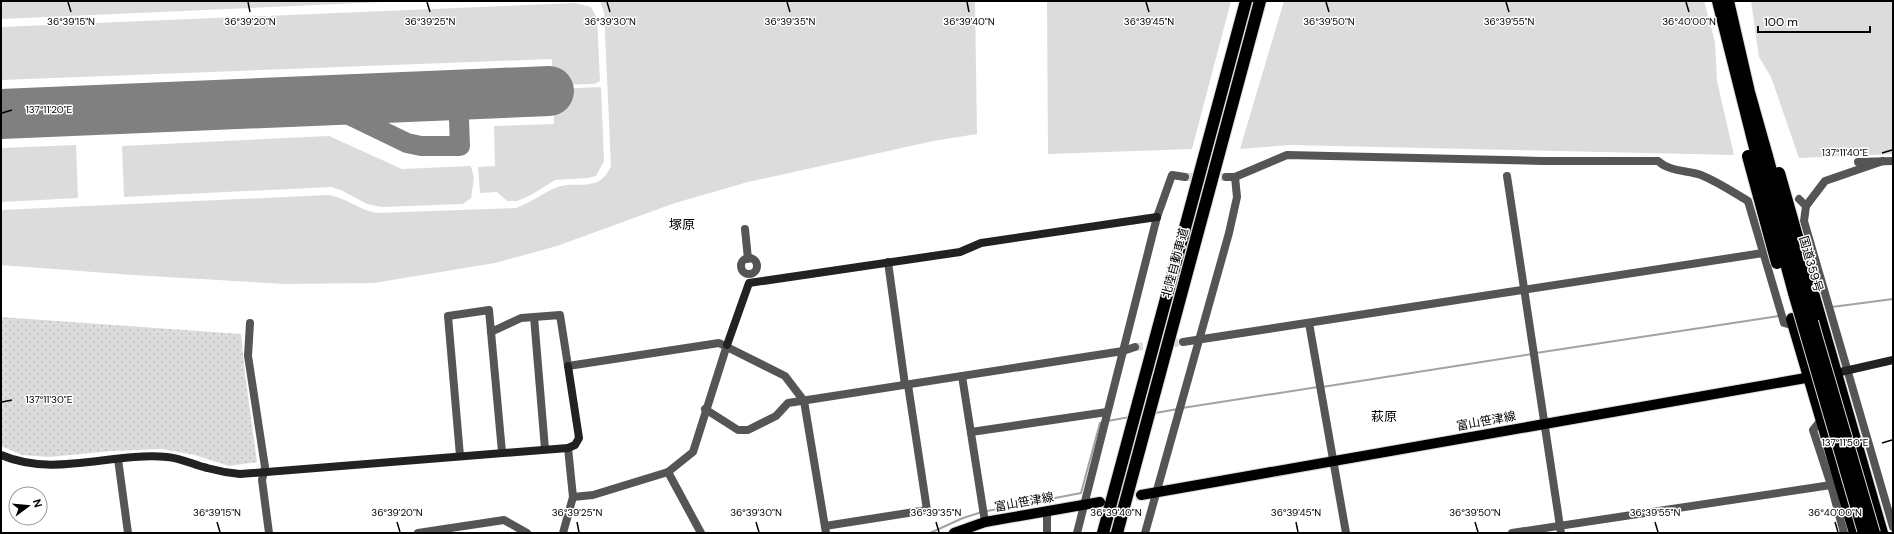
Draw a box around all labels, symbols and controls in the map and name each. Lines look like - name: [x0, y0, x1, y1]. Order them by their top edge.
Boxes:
- scale bar: [1758, 8, 1870, 34]
- text: 100 m: [1764, 14, 1798, 30]
- text: 36°39'15"N: [47, 15, 95, 28]
- text: 36°39'20"N: [224, 15, 276, 28]
- text: 36°39'25"N: [405, 15, 455, 28]
- text: 36°39'30"N: [584, 15, 636, 28]
- text: 36°39'35"N: [765, 15, 815, 28]
- text: 36°39'40"N: [943, 15, 995, 28]
- text: 36°39'45"N: [1124, 15, 1174, 28]
- text: 36°39'50"N: [1303, 15, 1355, 28]
- text: 36°39'55"N: [1484, 15, 1534, 28]
- text: 36°40'00"N: [1662, 15, 1716, 28]
- text: 137°11'20"E: [26, 103, 73, 116]
- text: 137°11'40"E: [1822, 146, 1869, 159]
- district label: 塚原: [669, 216, 695, 233]
- street label: 北陸自動車道: [1158, 226, 1192, 300]
- street label: 国道359号: [1795, 234, 1827, 294]
- text: 137°11'30"E: [26, 393, 73, 406]
- district label: 萩原: [1371, 408, 1397, 425]
- street label: 富山笹津線: [1455, 408, 1517, 434]
- text: 137°11'50"E: [1822, 436, 1869, 449]
- north arrow: [8, 486, 48, 526]
- street label: 富山笹津線: [993, 489, 1055, 515]
- text: N: [30, 497, 45, 509]
- text: 36°39'15"N: [193, 506, 241, 519]
- text: 36°39'20"N: [371, 506, 423, 519]
- text: 36°39'25"N: [552, 506, 602, 519]
- text: 36°39'30"N: [730, 506, 782, 519]
- text: 36°39'35"N: [911, 506, 961, 519]
- text: 36°39'40"N: [1090, 506, 1142, 519]
- text: 36°39'45"N: [1271, 506, 1321, 519]
- text: 36°39'50"N: [1449, 506, 1501, 519]
- text: 36°39'55"N: [1630, 506, 1680, 519]
- text: 36°40'00"N: [1808, 506, 1862, 519]

